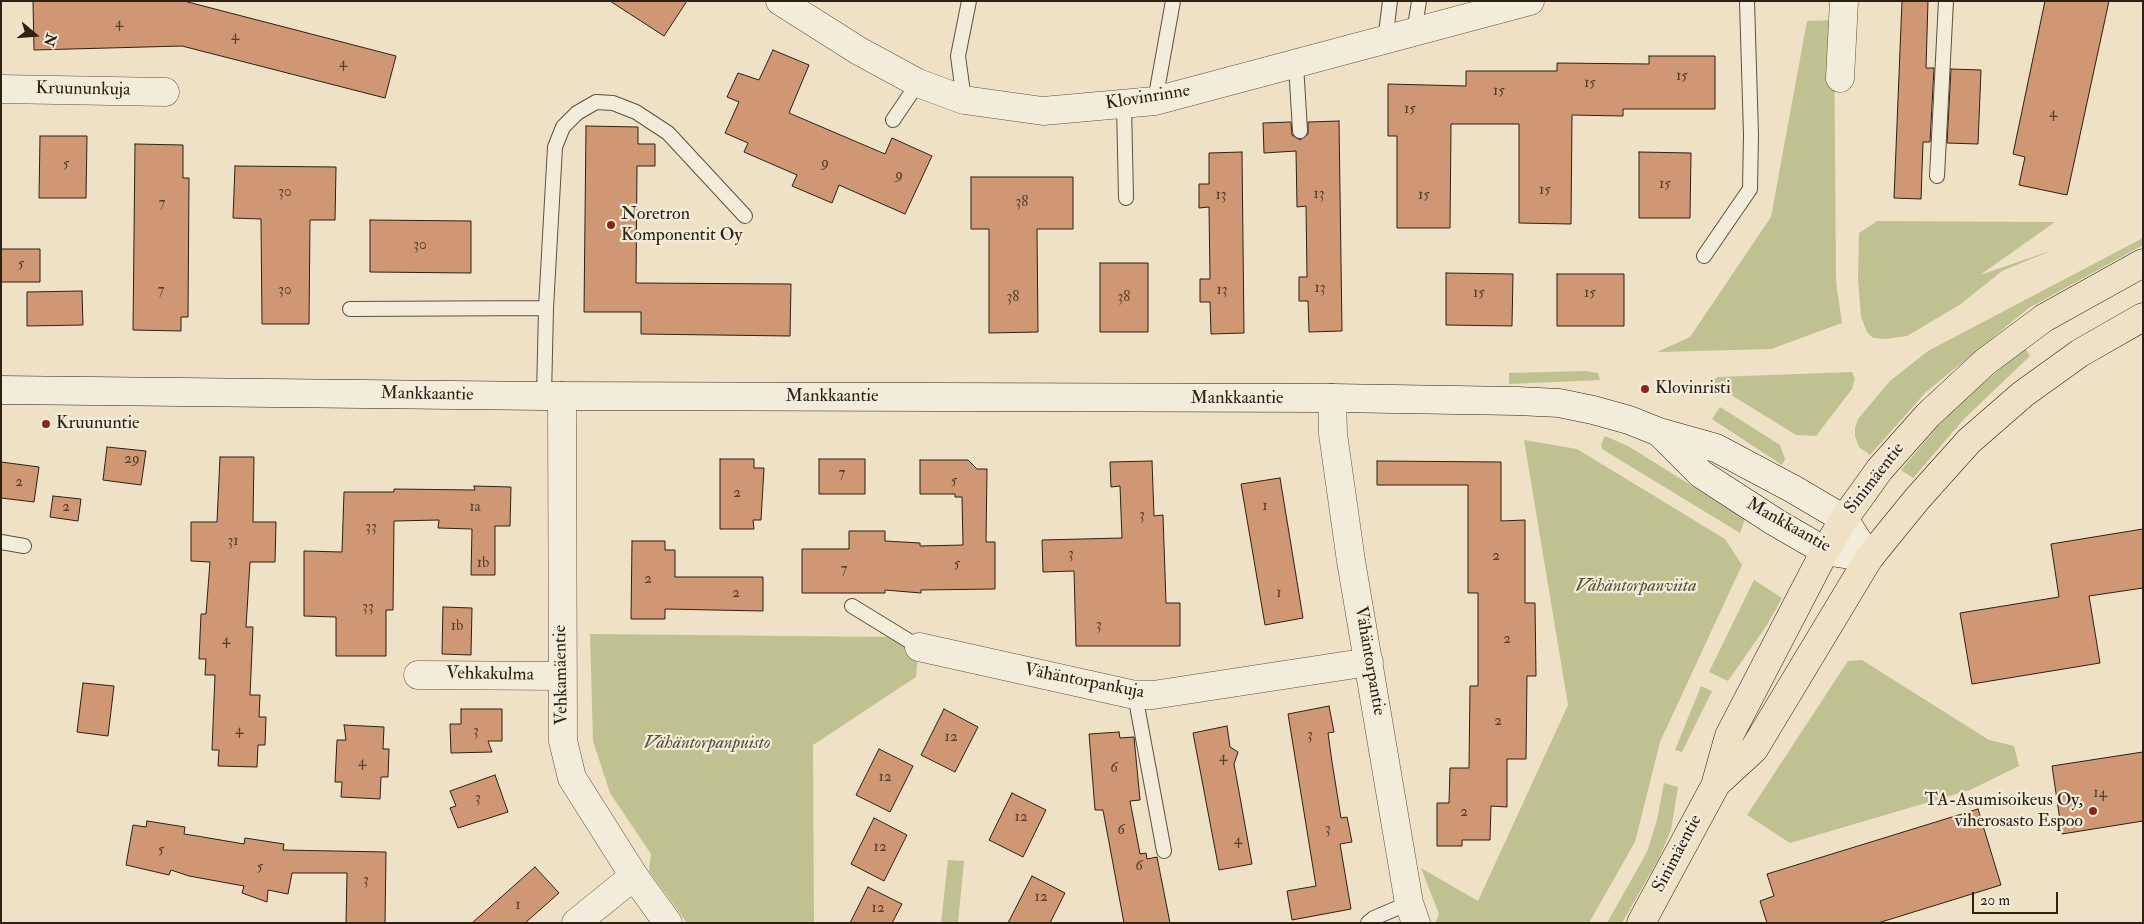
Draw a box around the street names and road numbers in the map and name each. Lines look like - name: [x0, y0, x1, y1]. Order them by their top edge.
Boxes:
- street label: Kruununkuja: [35, 78, 131, 102]
- street label: Klovinrinne: [1104, 81, 1192, 115]
- street label: Mankkaantie: [380, 383, 474, 407]
- street label: Mankkaantie: [785, 386, 879, 408]
- street label: Mankkaantie: [1190, 388, 1284, 410]
- street label: Sinimäentie: [1840, 439, 1910, 519]
- street label: Mankkaantie: [1742, 494, 1834, 558]
- street label: Vähäntorpantie: [1349, 605, 1389, 717]
- street label: Vehkamäentie: [550, 625, 574, 725]
- street label: Vähäntorpankuja: [1022, 660, 1146, 704]
- street label: Vehkakulma: [446, 663, 534, 687]
- street label: Sinimäentie: [1649, 811, 1707, 897]

